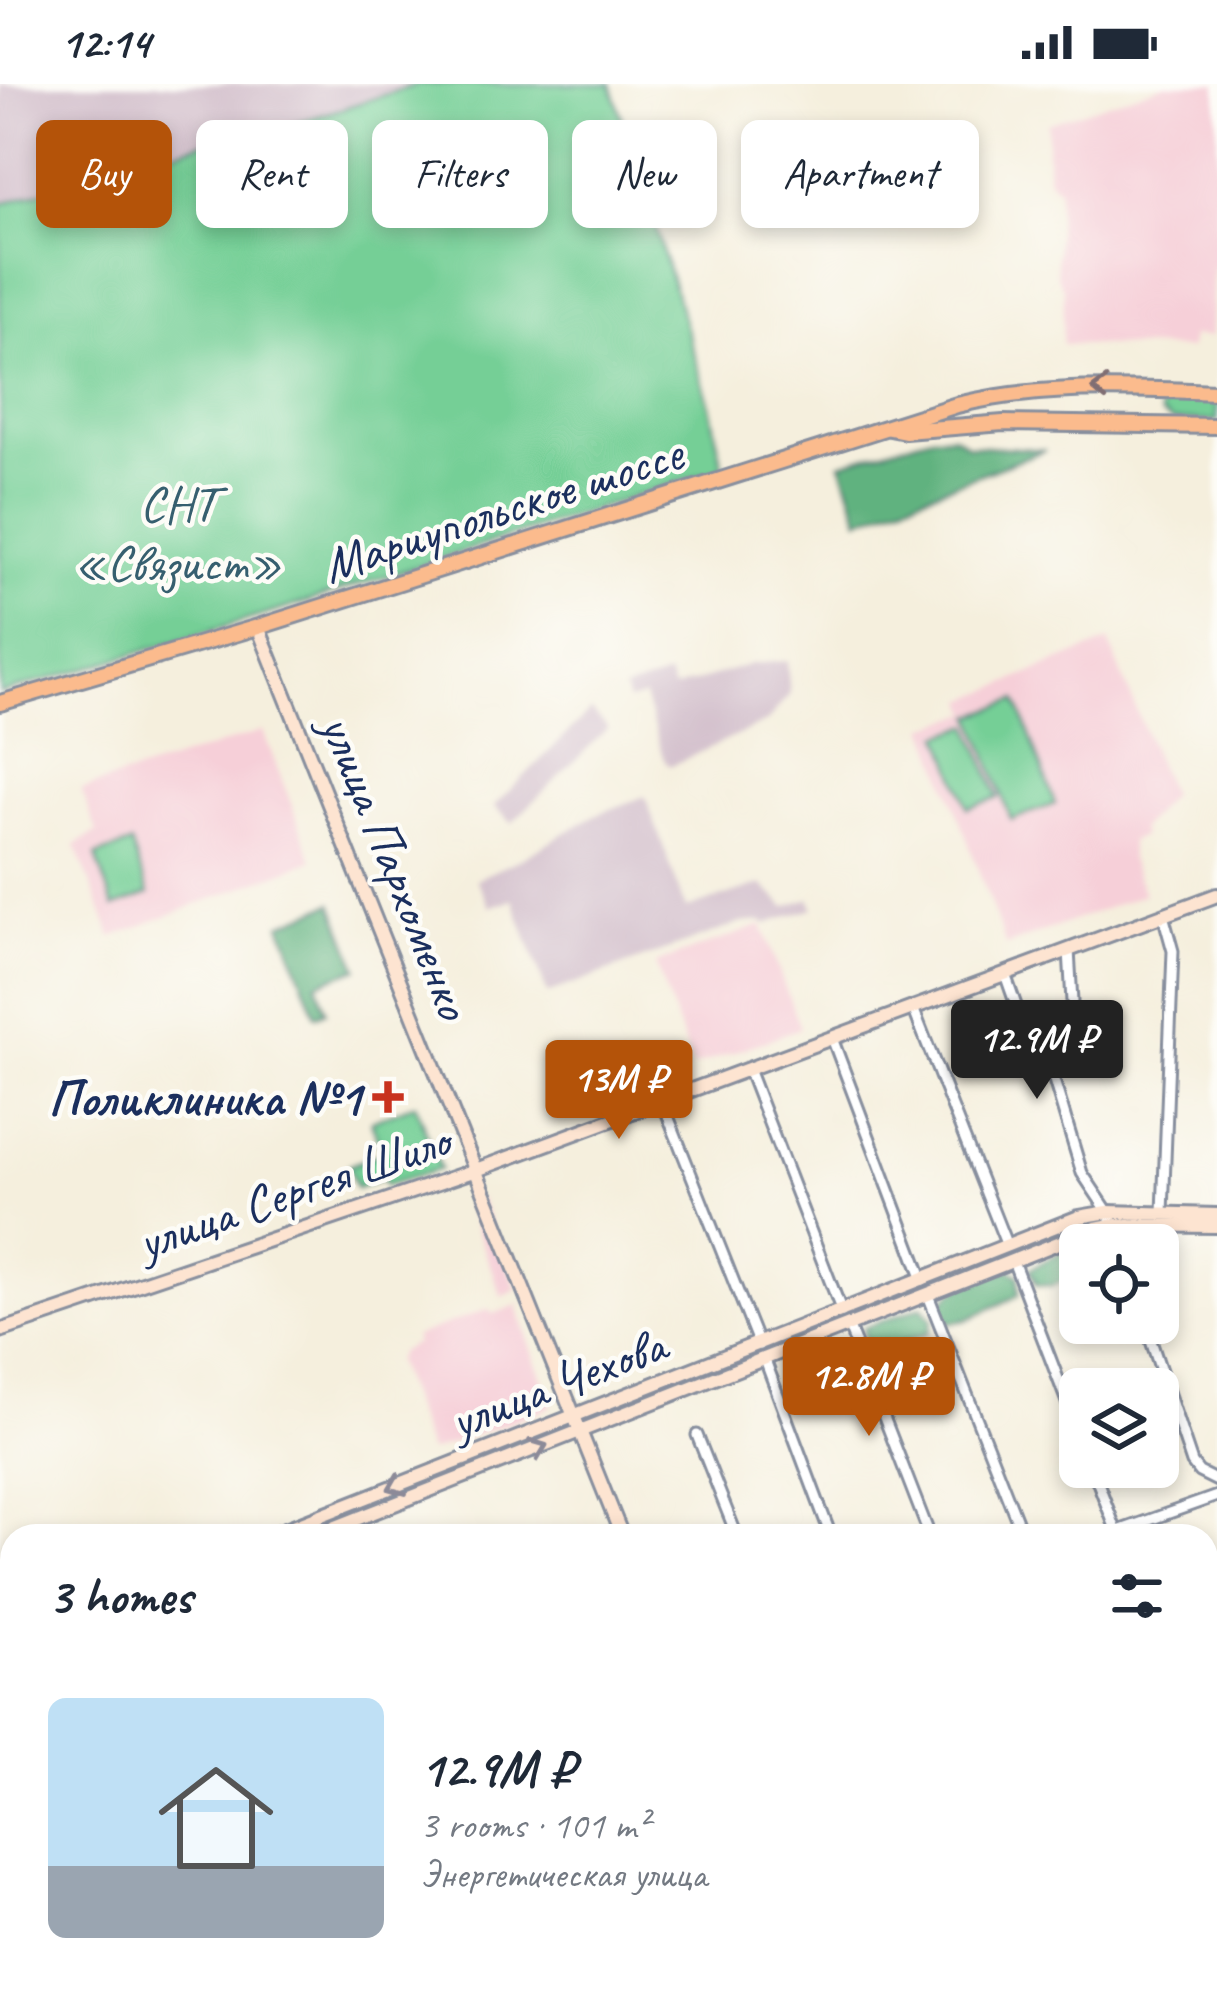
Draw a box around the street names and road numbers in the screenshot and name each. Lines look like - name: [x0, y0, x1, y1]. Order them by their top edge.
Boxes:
- street label: Мариупольское шоссе: [315, 420, 693, 597]
- street label: улица Пархоменко: [305, 702, 487, 1031]
- street label: улица Сергея Шило: [126, 1106, 462, 1275]
- street label: улица Чехова: [438, 1311, 678, 1454]

